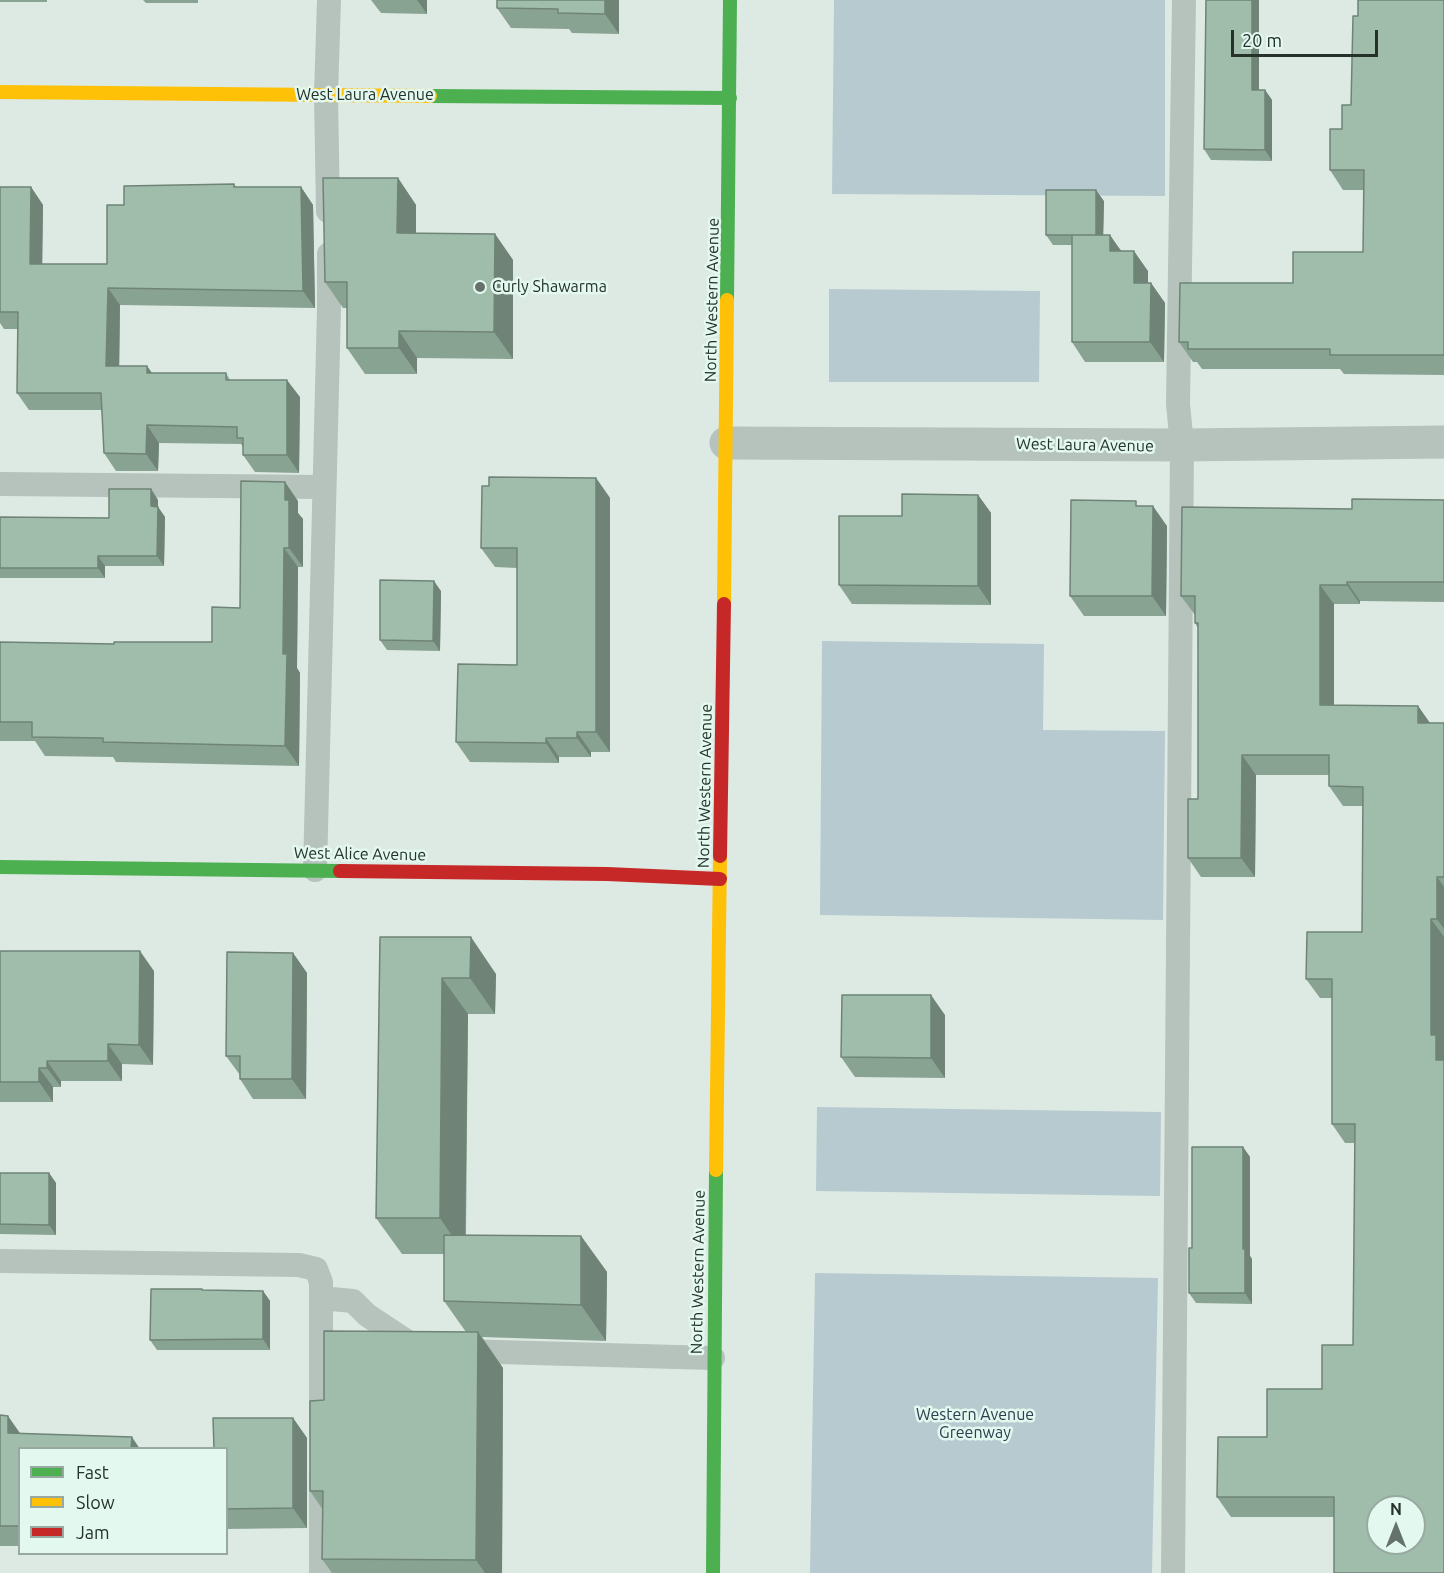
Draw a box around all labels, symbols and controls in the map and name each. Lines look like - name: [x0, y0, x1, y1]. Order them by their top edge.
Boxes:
- scale bar: [1234, 18, 1381, 56]
- text: 20 m: [1242, 30, 1282, 50]
- street label: West Laura Avenue: [296, 85, 434, 105]
- street label: North Western Avenue: [701, 218, 723, 382]
- place label: Curly Shawarma: [492, 277, 607, 297]
- marker: Curly Shawarma: [473, 280, 487, 294]
- street label: West Laura Avenue: [1016, 434, 1154, 456]
- street label: North Western Avenue: [694, 704, 716, 868]
- street label: West Alice Avenue: [294, 843, 426, 865]
- street label: North Western Avenue: [687, 1190, 709, 1354]
- park label: Western Avenue Greenway: [916, 1405, 1034, 1443]
- legend: [18, 1447, 228, 1555]
- text: Fast: [76, 1462, 109, 1482]
- text: Slow: [76, 1492, 115, 1512]
- north arrow: [1366, 1495, 1426, 1555]
- text: N: [1390, 1500, 1402, 1518]
- text: Jam: [76, 1522, 110, 1542]

